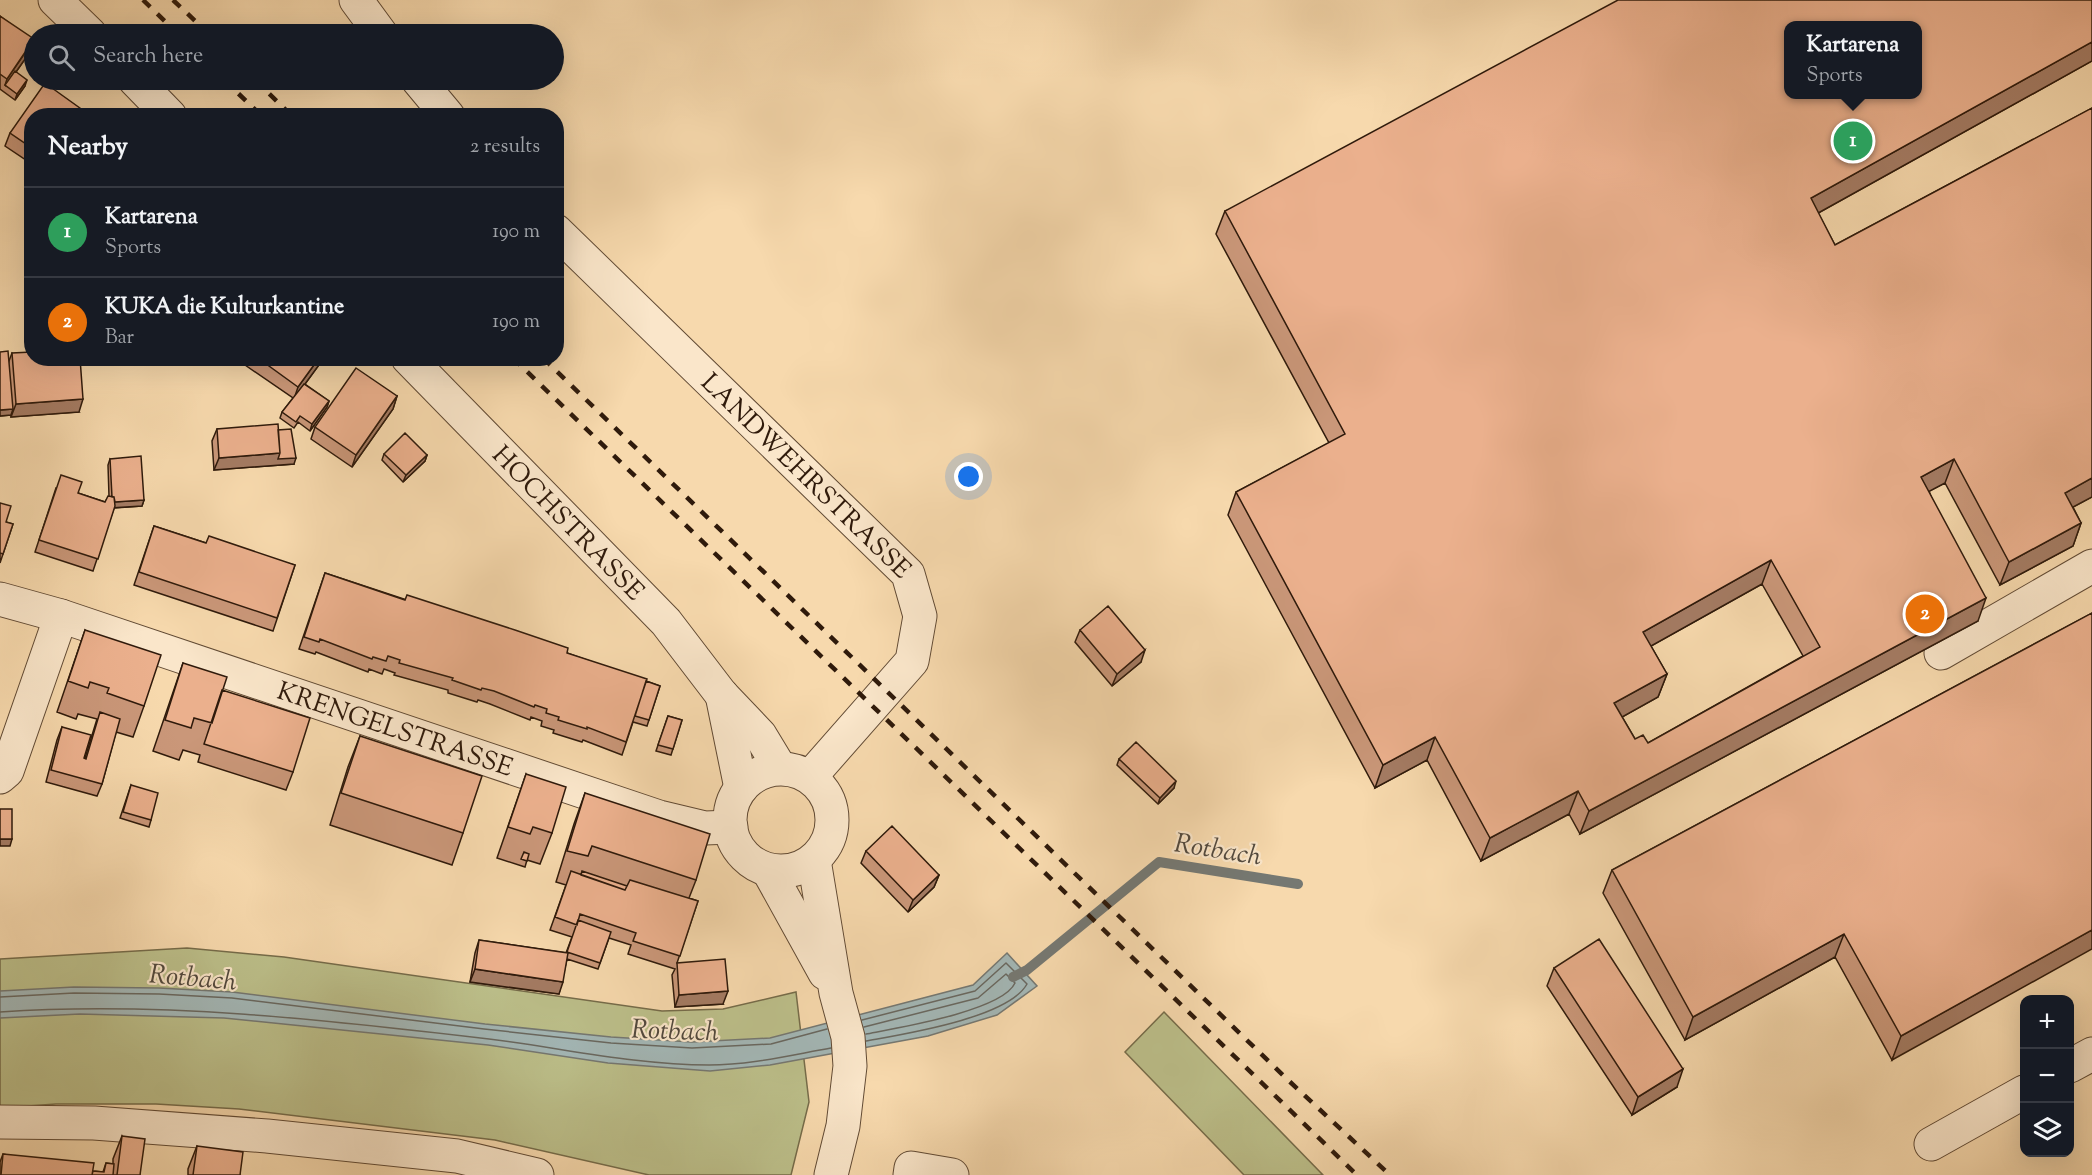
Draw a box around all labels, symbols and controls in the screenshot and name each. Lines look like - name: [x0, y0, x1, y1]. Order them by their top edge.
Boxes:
- popup: [1784, 21, 1922, 99]
- search box: [24, 24, 564, 90]
- text: Kartarena: [1806, 30, 1900, 62]
- icon: search: [45, 41, 78, 74]
- text: Search here: [93, 41, 203, 73]
- text: Sports: [1806, 62, 1863, 91]
- pin: 1: [1834, 118, 1872, 164]
- text: Nearby: [48, 129, 128, 166]
- text: 2 results: [470, 133, 540, 162]
- text: Kartarena: [105, 202, 198, 234]
- text: 1: [64, 218, 71, 247]
- text: 190 m: [492, 218, 540, 247]
- text: Sports: [105, 234, 161, 263]
- text: KUKA die Kulturkantine: [105, 292, 344, 324]
- text: 2: [63, 308, 72, 337]
- text: 190 m: [492, 308, 540, 337]
- text: Bar: [105, 324, 134, 353]
- street label: LANDWEHRSTRASSE: [691, 366, 919, 589]
- street label: HOCHSTRASSE: [482, 438, 652, 610]
- your location: [954, 462, 983, 491]
- pin: 2: [1906, 592, 1944, 636]
- street label: KRENGELSTRASSE: [272, 674, 518, 788]
- water label: Rotbach: [1171, 825, 1264, 878]
- water label: Rotbach: [147, 956, 238, 1003]
- map controls: [2020, 995, 2074, 1157]
- button: +: [2020, 995, 2074, 1049]
- water label: Rotbach: [630, 1011, 719, 1054]
- button: −: [2020, 1049, 2074, 1103]
- button: layers: [2020, 1103, 2074, 1157]

